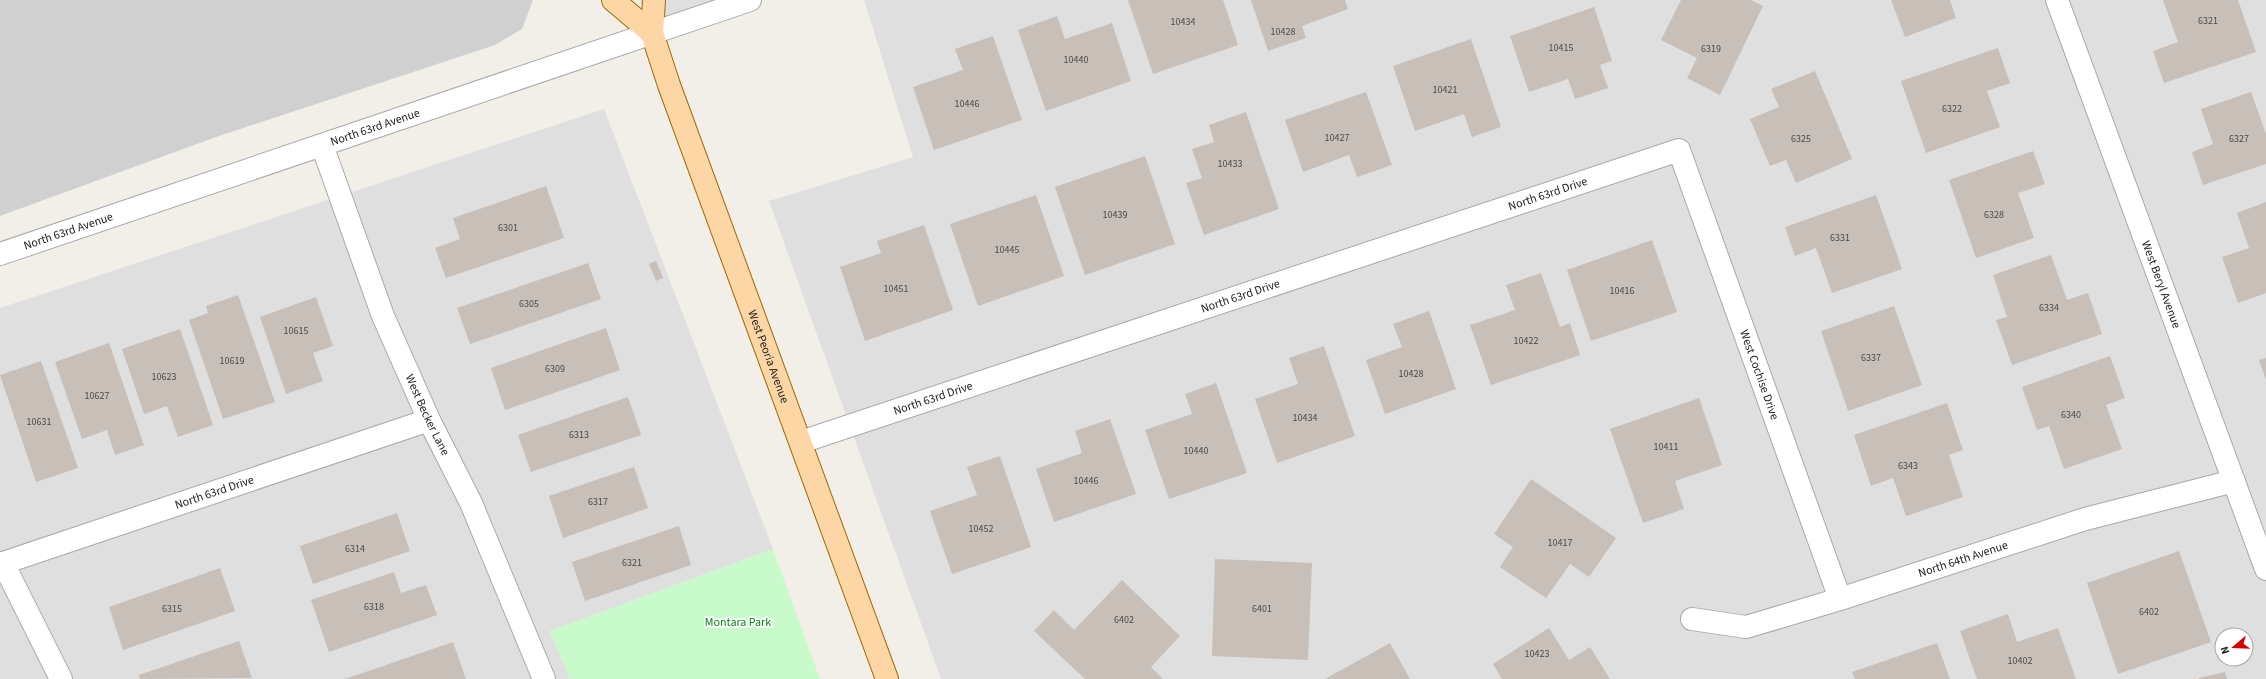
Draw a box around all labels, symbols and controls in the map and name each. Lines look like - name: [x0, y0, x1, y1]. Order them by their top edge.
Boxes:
- house number: 6321: [2198, 14, 2218, 28]
- house number: 10434: [1171, 15, 1195, 29]
- house number: 10428: [1271, 25, 1295, 39]
- house number: 10415: [1549, 41, 1573, 55]
- house number: 6319: [1701, 42, 1721, 56]
- house number: 10440: [1064, 53, 1088, 67]
- house number: 10421: [1433, 83, 1457, 97]
- house number: 10446: [955, 97, 979, 111]
- house number: 6322: [1942, 102, 1962, 116]
- street label: North 63rd Avenue: [328, 104, 422, 150]
- house number: 10427: [1325, 131, 1349, 145]
- house number: 6325: [1791, 132, 1811, 146]
- house number: 6327: [2229, 132, 2249, 146]
- house number: 10433: [1218, 157, 1242, 171]
- street label: North 63rd Drive: [1506, 173, 1590, 215]
- street label: North 63rd Avenue: [21, 208, 115, 254]
- house number: 10439: [1103, 208, 1127, 222]
- house number: 6328: [1984, 208, 2004, 222]
- house number: 6301: [498, 221, 518, 235]
- house number: 6331: [1830, 231, 1850, 245]
- street label: West Beryl Avenue: [2138, 238, 2185, 331]
- house number: 10445: [995, 243, 1019, 257]
- street label: North 63rd Drive: [1198, 275, 1282, 317]
- house number: 10451: [884, 282, 908, 296]
- house number: 10416: [1610, 284, 1634, 298]
- house number: 6305: [519, 297, 539, 311]
- house number: 6334: [2039, 301, 2059, 315]
- street label: West Peoria Avenue: [744, 307, 794, 406]
- house number: 10615: [284, 324, 308, 338]
- street label: West Cochise Drive: [1736, 327, 1784, 422]
- house number: 10422: [1514, 334, 1538, 348]
- house number: 6337: [1861, 351, 1881, 365]
- house number: 10619: [220, 354, 244, 368]
- house number: 6309: [545, 362, 565, 376]
- house number: 10428: [1399, 367, 1423, 381]
- house number: 10623: [152, 370, 176, 384]
- street label: West Becker Lane: [401, 372, 454, 458]
- street label: North 63rd Drive: [891, 377, 975, 419]
- house number: 10627: [85, 389, 109, 403]
- house number: 6340: [2061, 408, 2081, 422]
- house number: 10434: [1293, 411, 1317, 425]
- house number: 10631: [27, 415, 51, 429]
- house number: 6313: [569, 428, 589, 442]
- house number: 10411: [1654, 440, 1678, 454]
- house number: 10440: [1184, 444, 1208, 458]
- house number: 6343: [1898, 459, 1918, 473]
- street label: North 63rd Drive: [172, 471, 256, 513]
- house number: 10446: [1074, 474, 1098, 488]
- house number: 6317: [588, 495, 608, 509]
- house number: 10452: [969, 522, 993, 536]
- house number: 10417: [1548, 536, 1572, 550]
- street label: North 64th Avenue: [1916, 536, 2010, 581]
- house number: 6314: [345, 542, 365, 556]
- house number: 6321: [622, 556, 642, 570]
- house number: 6318: [364, 600, 384, 614]
- house number: 6315: [162, 602, 182, 616]
- house number: 6401: [1252, 602, 1272, 616]
- house number: 6402: [2139, 605, 2159, 619]
- house number: 6402: [1114, 613, 1134, 627]
- park label: Montara Park: [705, 614, 771, 631]
- north arrow: [2214, 627, 2254, 667]
- text: N: [2217, 644, 2233, 656]
- house number: 10423: [1525, 647, 1549, 661]
- house number: 10402: [2008, 654, 2032, 668]

